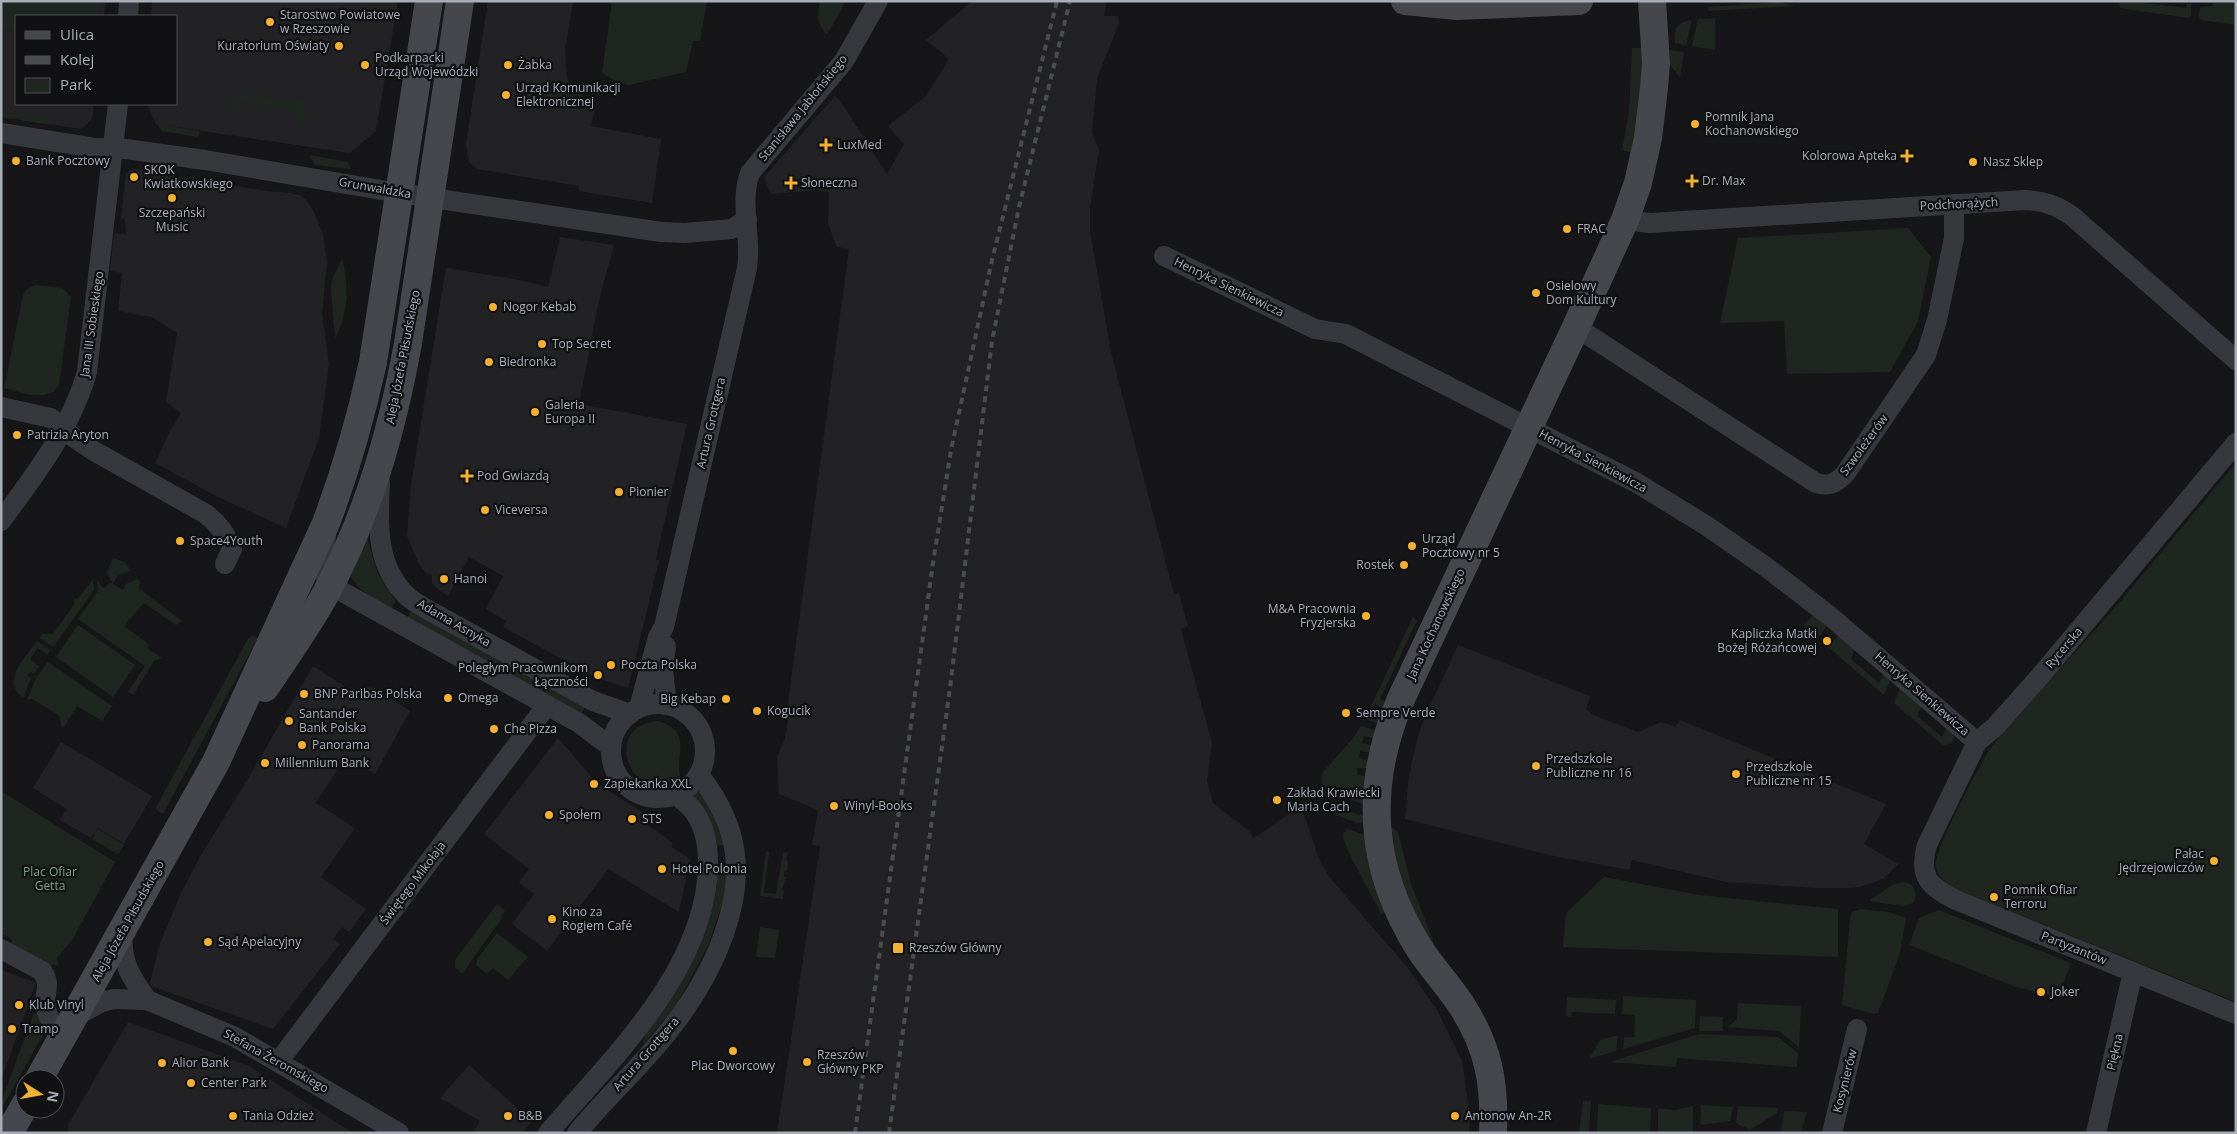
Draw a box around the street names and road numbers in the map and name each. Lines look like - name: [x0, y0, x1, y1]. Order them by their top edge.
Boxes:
- street label: Stanisława Jabłońskiego: [754, 51, 851, 165]
- street label: Grunwaldzka: [338, 173, 413, 202]
- street label: Podchorążych: [1919, 193, 1999, 214]
- street label: Henryka Sienkiewicza: [1172, 253, 1287, 321]
- street label: Jana III Sobieskiego: [76, 270, 107, 379]
- street label: Aleja Józefa Piłsudskiego: [381, 289, 424, 425]
- street label: Artura Grottgera: [692, 376, 729, 470]
- street label: Szwoleżerów: [1835, 410, 1892, 479]
- street label: Henryka Sienkiewicza: [1536, 425, 1650, 496]
- street label: Jana Kochanowskiego: [1402, 565, 1469, 683]
- street label: Adama Asnyka: [414, 595, 494, 650]
- street label: Rycerska: [2041, 623, 2086, 672]
- street label: Henryka Sienkiewicza: [1871, 648, 1973, 739]
- street label: Świętego Mikołaja: [376, 838, 450, 928]
- street label: Aleja Józefa Piłsudskiego: [87, 857, 168, 984]
- street label: Partyzantów: [2039, 927, 2110, 969]
- street label: Artura Grottgera: [609, 1013, 683, 1094]
- street label: Stefana Żeromskiego: [221, 1025, 332, 1097]
- street label: Piękna: [2102, 1032, 2127, 1072]
- street label: Kosynierów: [1828, 1047, 1861, 1114]

